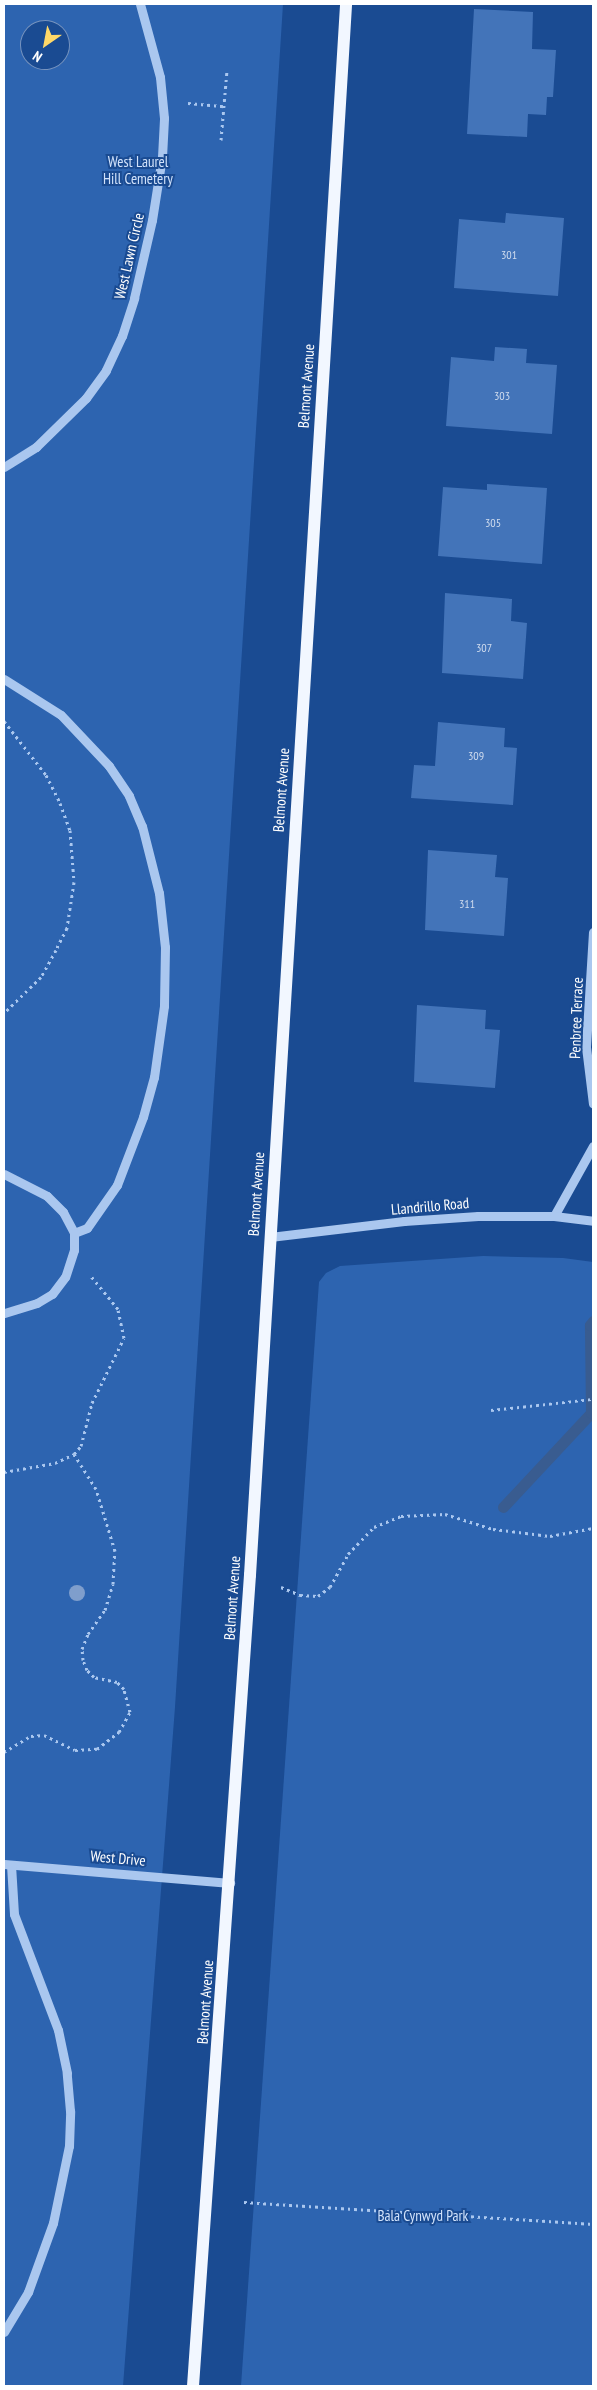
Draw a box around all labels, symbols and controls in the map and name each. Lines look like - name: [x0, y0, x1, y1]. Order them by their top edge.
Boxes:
- north arrow: [20, 20, 70, 70]
- text: N: [29, 47, 45, 66]
- park label: West Laurel Hill Cemetery: [103, 152, 173, 187]
- street label: West Lawn Circle: [110, 211, 148, 301]
- house number: 301: [501, 248, 517, 262]
- street label: Belmont Avenue: [294, 343, 318, 429]
- house number: 303: [494, 389, 510, 403]
- house number: 305: [485, 516, 501, 530]
- house number: 307: [476, 641, 492, 655]
- street label: Belmont Avenue: [269, 747, 293, 833]
- house number: 309: [468, 749, 484, 763]
- house number: 311: [459, 897, 475, 911]
- street label: Penbree Terrace: [566, 977, 586, 1059]
- street label: Belmont Avenue: [244, 1151, 268, 1237]
- street label: Llandrillo Road: [390, 1194, 470, 1218]
- street label: Belmont Avenue: [220, 1555, 244, 1641]
- street label: West Drive: [90, 1847, 146, 1869]
- street label: Belmont Avenue: [193, 1959, 217, 2045]
- park label: Bala Cynwyd Park: [378, 2207, 468, 2225]

